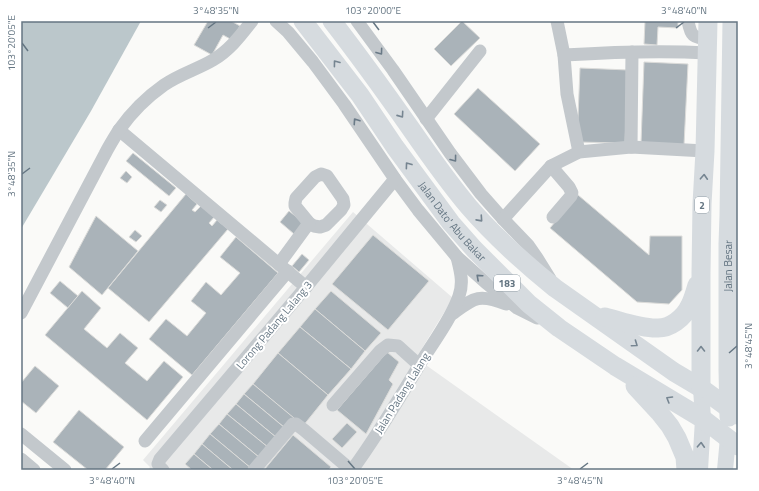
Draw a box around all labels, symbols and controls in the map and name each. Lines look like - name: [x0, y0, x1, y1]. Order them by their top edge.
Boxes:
- text: 3°48'35"N: [193, 3, 239, 18]
- text: 103°20'00"E: [345, 3, 402, 18]
- text: 3°48'40"N: [661, 3, 707, 18]
- text: 103°20'05"E: [4, 14, 19, 71]
- one-way arrow: [375, 48, 382, 55]
- one-way arrow: [334, 61, 341, 68]
- one-way arrow: [396, 111, 403, 118]
- one-way arrow: [353, 118, 361, 125]
- text: 3°48'35"N: [4, 151, 19, 197]
- one-way arrow: [450, 155, 457, 162]
- one-way arrow: [406, 163, 413, 170]
- one-way arrow: [700, 174, 708, 180]
- street label: Jalan Dato' Abu Bakar: [415, 178, 490, 265]
- road number: 2: [695, 197, 709, 213]
- one-way arrow: [475, 214, 483, 222]
- street label: Jalan Besar: [720, 240, 736, 292]
- one-way arrow: [477, 275, 484, 282]
- road number: 183: [494, 275, 520, 291]
- street label: Lorong Padang Lalang 3: [232, 277, 316, 373]
- text: 3°48'45"N: [741, 323, 756, 369]
- one-way arrow: [631, 339, 638, 347]
- one-way arrow: [697, 346, 705, 352]
- street label: Jalan Padang Lalang: [371, 349, 434, 437]
- one-way arrow: [666, 396, 673, 404]
- one-way arrow: [697, 442, 706, 448]
- text: 3°48'40"N: [89, 473, 135, 488]
- text: 103°20'05"E: [327, 473, 384, 488]
- text: 3°48'45"N: [557, 473, 603, 488]

